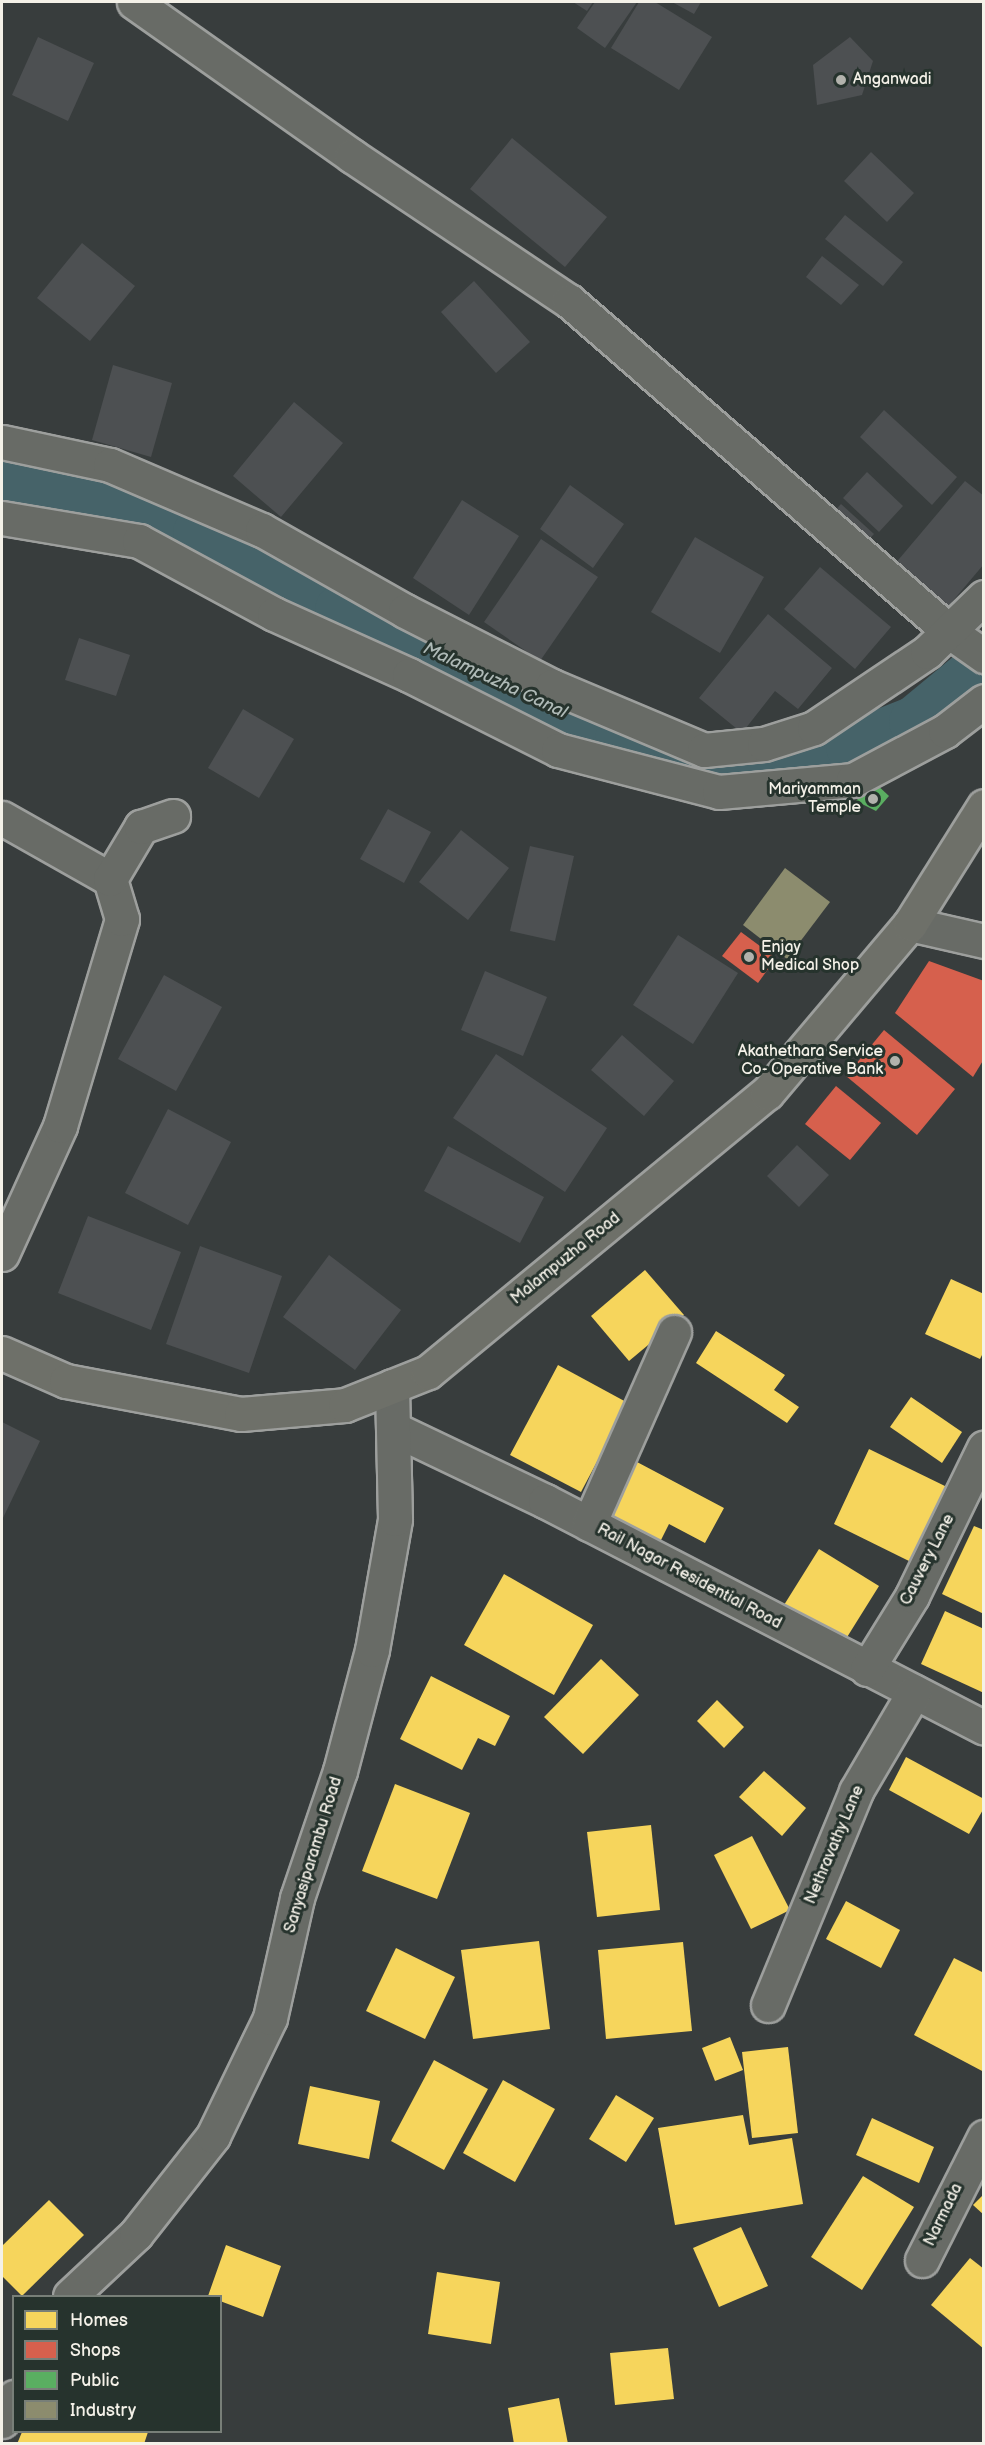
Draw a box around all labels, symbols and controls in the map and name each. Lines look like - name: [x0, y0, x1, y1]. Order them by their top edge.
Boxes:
- place label: Anganwadi: [853, 70, 932, 90]
- marker: Anganwadi: [834, 73, 848, 87]
- water label: Malampuzha Canal: [420, 638, 570, 724]
- place label: Mariyamman Temple: [768, 780, 861, 818]
- marker: Mariyamman Temple: [866, 792, 880, 806]
- place label: Enjay Medical Shop: [761, 938, 860, 976]
- marker: Enjay Medical Shop: [742, 950, 756, 964]
- place label: Akathethara Service Co- Operative Bank: [737, 1042, 883, 1080]
- marker: Akathethara Service Co- Operative Bank: [888, 1054, 902, 1068]
- street label: Malampuzha Road: [507, 1209, 625, 1309]
- street label: Cauvery Lane: [897, 1511, 959, 1609]
- street label: Rail Nagar Residential Road: [594, 1520, 784, 1634]
- street label: Sanyasiparambu Road: [281, 1775, 347, 1935]
- street label: Nethravathy Lane: [801, 1782, 869, 1908]
- street label: Narmada: [921, 2181, 967, 2249]
- legend: [12, 2295, 222, 2433]
- text: Homes: [70, 2310, 128, 2331]
- text: Shops: [70, 2340, 120, 2361]
- text: Public: [70, 2370, 119, 2391]
- text: Industry: [70, 2400, 136, 2421]

